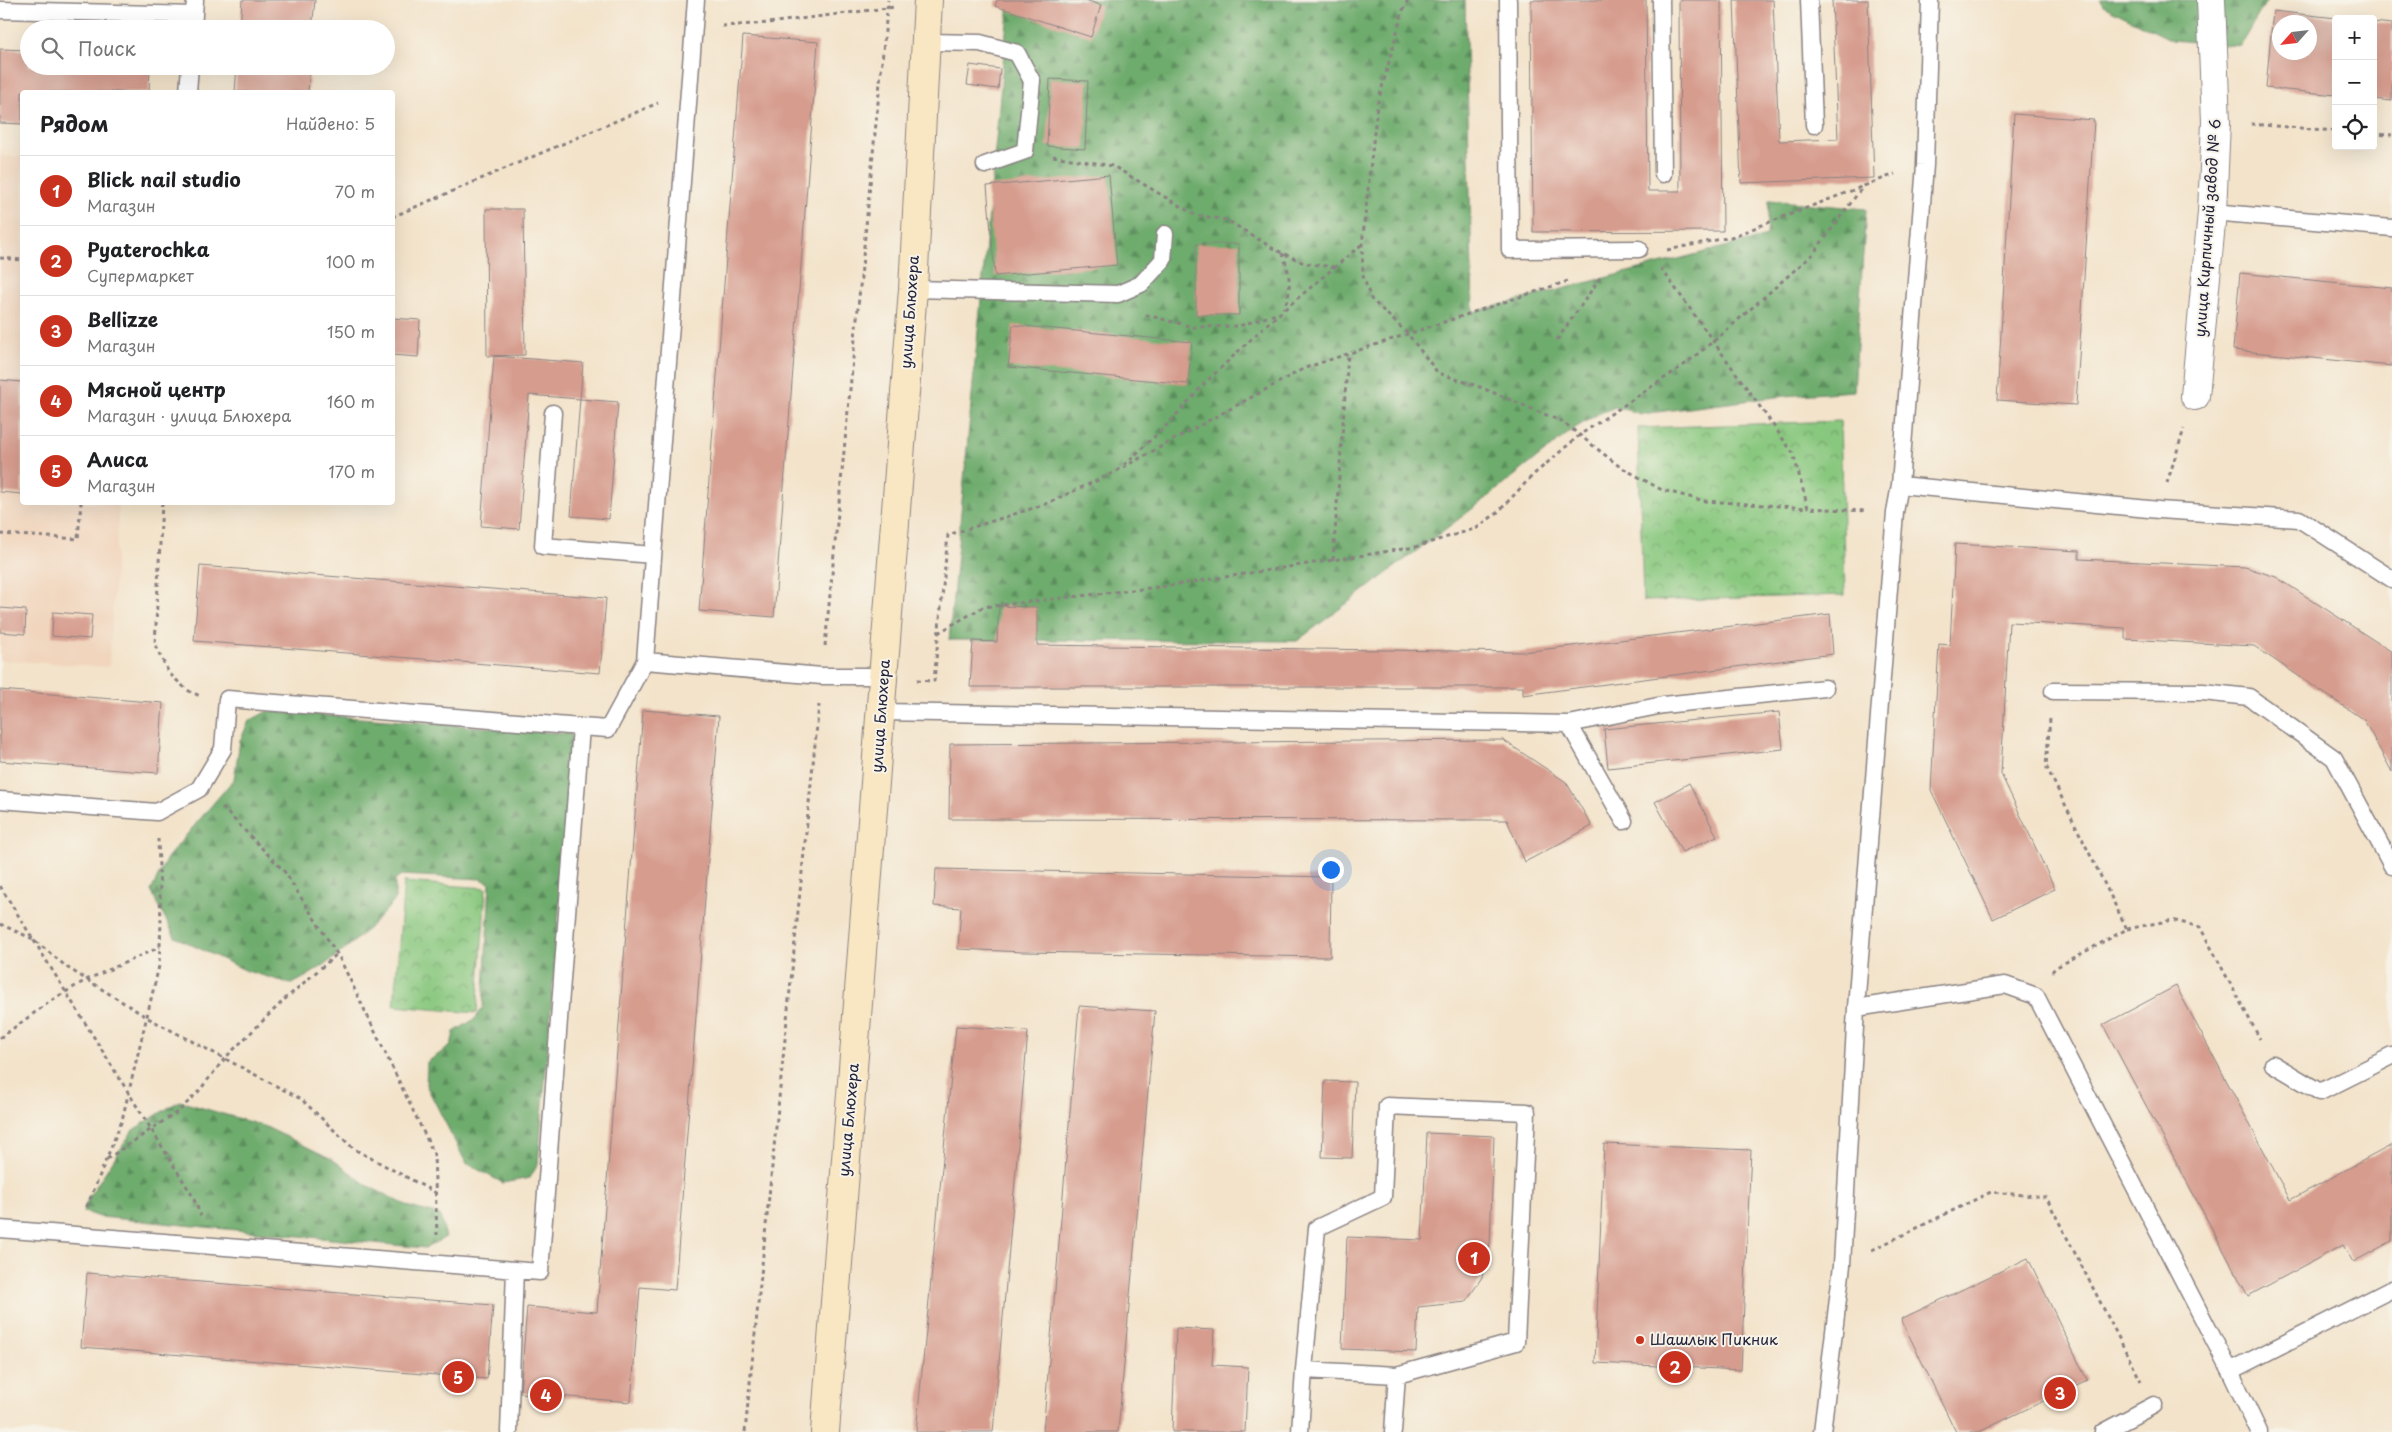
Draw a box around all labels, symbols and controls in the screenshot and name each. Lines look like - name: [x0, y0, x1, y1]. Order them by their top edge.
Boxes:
- north arrow: [2272, 15, 2317, 60]
- map controls: [2332, 15, 2377, 150]
- button: +: [2332, 15, 2377, 60]
- search box: [20, 20, 395, 75]
- icon: search: [38, 34, 66, 62]
- text: Поиск: [78, 34, 136, 62]
- button: −: [2332, 60, 2377, 105]
- button: locate: [2332, 105, 2377, 150]
- text: Рядом: [40, 107, 108, 139]
- text: Найдено: 5: [286, 111, 375, 135]
- street label: улица Кирпичный завод № 6: [2187, 118, 2226, 338]
- text: Blick nail studio: [87, 165, 241, 193]
- text: 1: [52, 179, 60, 203]
- text: 70 m: [335, 179, 375, 203]
- text: Магазин: [87, 193, 156, 217]
- text: Pyaterochka: [87, 235, 210, 263]
- text: 2: [50, 249, 62, 273]
- text: 100 m: [326, 249, 375, 273]
- street label: улица Блюхера: [893, 254, 924, 369]
- text: Супермаркет: [87, 263, 194, 287]
- text: Bellizze: [87, 305, 158, 333]
- text: 3: [51, 319, 61, 343]
- text: 150 m: [327, 319, 375, 343]
- text: Магазин: [87, 333, 156, 357]
- text: Мясной центр: [87, 375, 226, 403]
- text: 4: [51, 389, 61, 413]
- text: 160 m: [327, 389, 375, 413]
- text: Магазин · улица Блюхера: [87, 403, 291, 427]
- text: Алиса: [87, 445, 148, 473]
- text: 5: [51, 459, 61, 483]
- text: 170 m: [329, 459, 375, 483]
- text: Магазин: [87, 473, 156, 497]
- street label: улица Блюхера: [864, 658, 895, 773]
- your location: [1318, 857, 1344, 883]
- street label: улица Блюхера: [831, 1062, 864, 1178]
- pin: 1: [1458, 1239, 1490, 1277]
- place label: Шашлык Пикник: [1650, 1327, 1778, 1350]
- marker: Шашлык Пикник: [1634, 1334, 1646, 1346]
- pin: 2: [1659, 1348, 1691, 1386]
- pin: 5: [442, 1358, 474, 1396]
- pin: 3: [2044, 1374, 2076, 1412]
- pin: 4: [530, 1376, 562, 1414]

